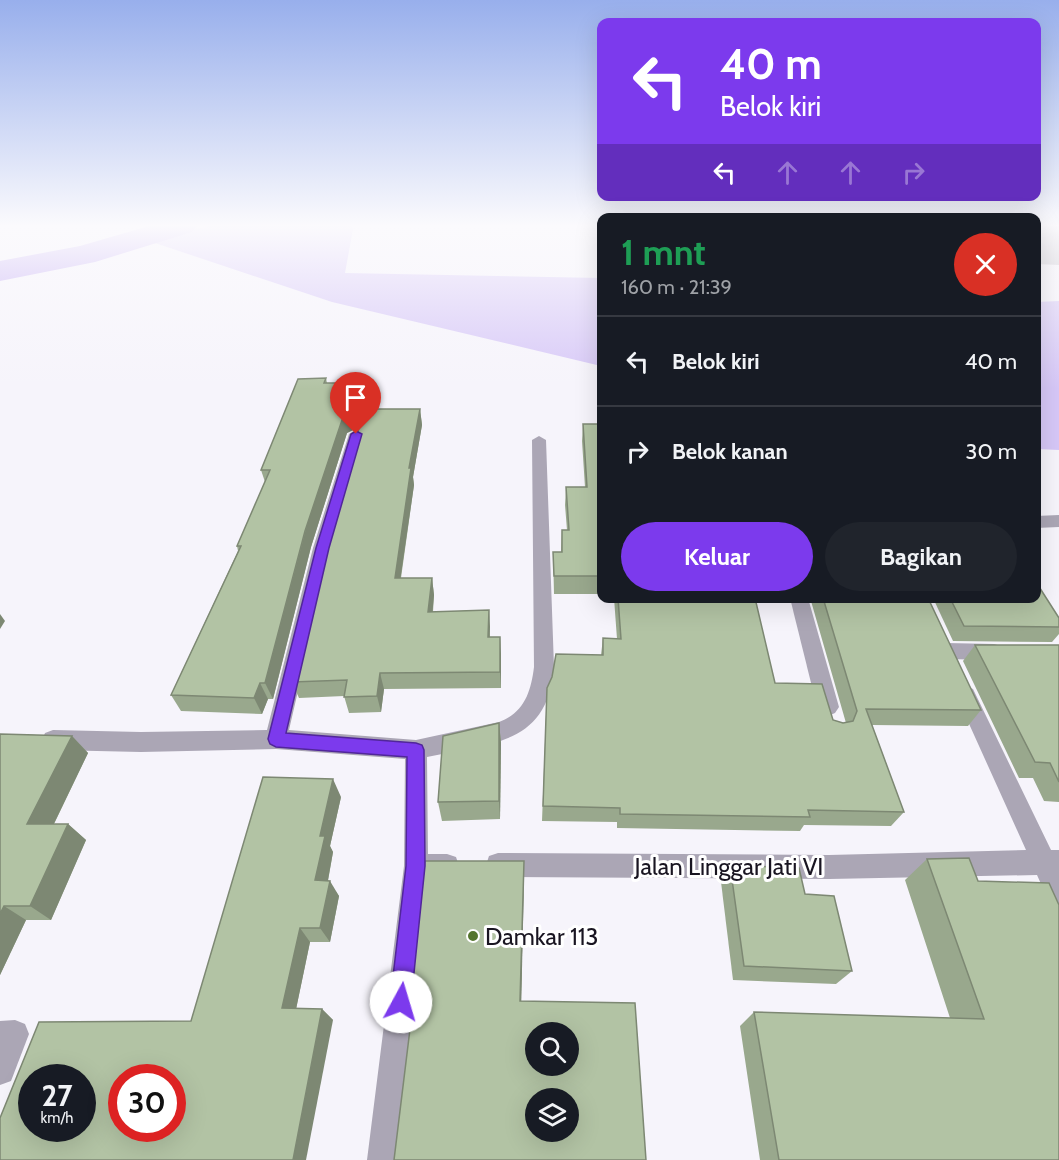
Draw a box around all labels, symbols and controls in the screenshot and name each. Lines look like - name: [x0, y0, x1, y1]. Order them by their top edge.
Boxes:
- text: 40 m: [720, 38, 822, 90]
- icon: left: [621, 42, 699, 120]
- text: Belok kiri: [720, 90, 821, 123]
- icon: left: [708, 156, 741, 189]
- icon: ahead: [771, 156, 804, 189]
- icon: ahead: [834, 156, 867, 189]
- icon: right: [897, 156, 930, 189]
- text: 1 mnt: [621, 230, 706, 274]
- button: close: [954, 233, 1017, 296]
- text: 160 m · 21:39: [621, 275, 732, 299]
- icon: left: [621, 345, 654, 378]
- text: Belok kiri: [672, 348, 759, 375]
- text: 40 m: [965, 348, 1017, 375]
- pin: [330, 372, 381, 434]
- icon: arrive: [339, 381, 372, 414]
- icon: right: [621, 435, 654, 468]
- text: Belok kanan: [672, 438, 788, 465]
- text: 30 m: [965, 438, 1017, 465]
- button: Keluar: [621, 522, 813, 591]
- button: Bagikan: [825, 522, 1017, 591]
- street label: Jalan Linggar Jati VI: [634, 852, 823, 881]
- place label: Damkar 113: [485, 922, 599, 951]
- marker: Damkar 113: [466, 929, 480, 943]
- position arrow: [369, 970, 433, 1034]
- map controls: [525, 1022, 579, 1142]
- button: search: [525, 1022, 579, 1076]
- speed limit sign: 30: [108, 1064, 186, 1142]
- text: 27: [41, 1077, 73, 1114]
- button: layers: [525, 1088, 579, 1142]
- text: km/h: [41, 1109, 73, 1127]

